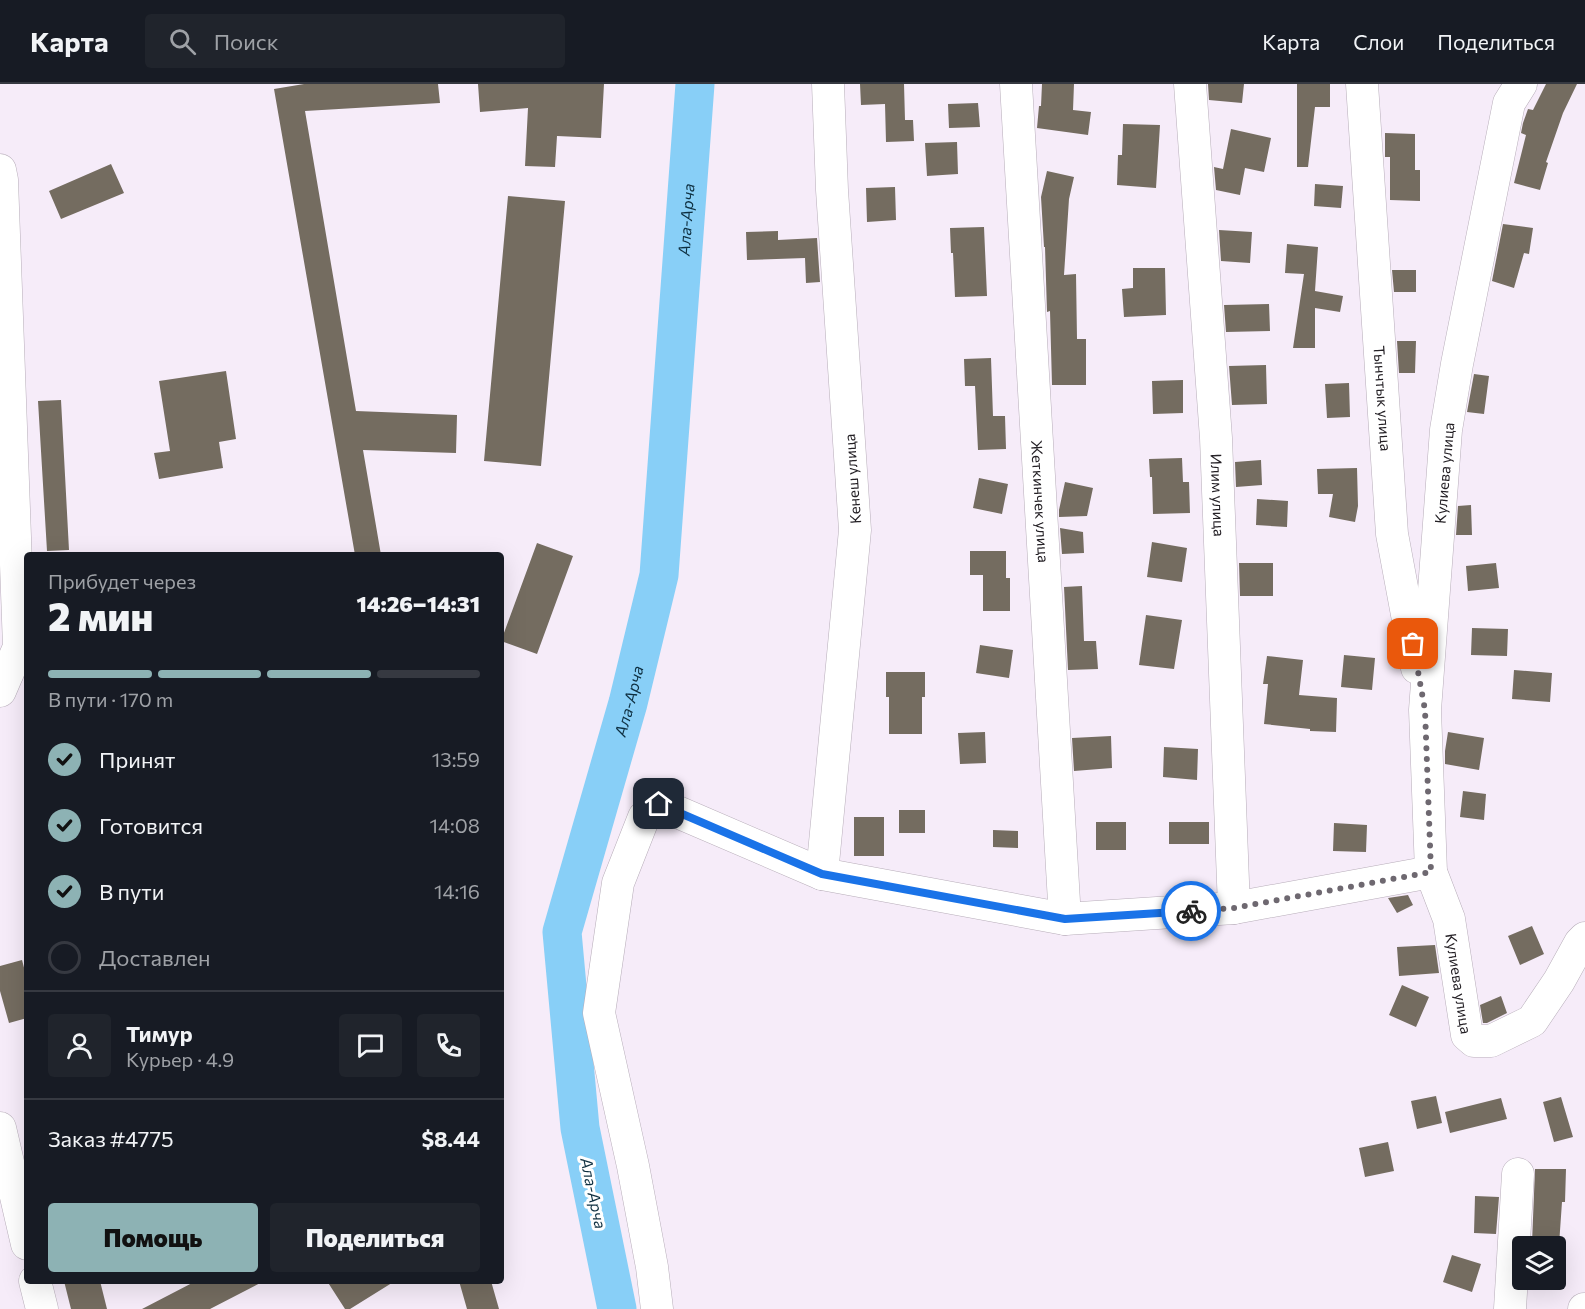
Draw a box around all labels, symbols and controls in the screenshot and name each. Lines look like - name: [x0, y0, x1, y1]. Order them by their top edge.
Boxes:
- search box: [145, 14, 565, 68]
- text: Карта: [30, 24, 109, 58]
- icon: search: [166, 25, 199, 58]
- text: Поиск: [214, 28, 278, 55]
- text: Карта: [1262, 29, 1320, 54]
- text: Слои: [1353, 29, 1404, 54]
- text: Поделиться: [1437, 29, 1555, 54]
- water label: Ала-Арча: [673, 183, 697, 257]
- street label: Тынчтык улица: [1370, 345, 1395, 452]
- street label: Кулиева улица: [1431, 422, 1457, 524]
- street label: Кенеш улица: [840, 433, 864, 525]
- street label: Жеткинчек улица: [1028, 439, 1053, 563]
- street label: Илим улица: [1208, 453, 1229, 537]
- text: Прибудет через: [48, 569, 196, 593]
- text: 14:26–14:31: [357, 590, 480, 617]
- text: 2 мин: [48, 591, 153, 639]
- pin: [1387, 618, 1438, 669]
- icon: bag: [1396, 627, 1429, 660]
- water label: Ала-Арча: [609, 664, 646, 739]
- text: В пути · 170 m: [48, 687, 173, 711]
- icon: check: [48, 743, 81, 776]
- text: Принят: [99, 746, 175, 773]
- text: 13:59: [432, 747, 480, 771]
- pin: [633, 778, 684, 829]
- icon: home: [642, 787, 675, 820]
- icon: check: [48, 809, 81, 842]
- text: Готовится: [99, 812, 203, 839]
- text: 14:08: [430, 813, 480, 837]
- icon: check: [48, 875, 81, 908]
- text: В пути: [99, 878, 164, 905]
- text: 14:16: [434, 879, 480, 903]
- courier: [1161, 881, 1221, 941]
- icon: bike: [1175, 895, 1208, 928]
- street label: Кулиева улица: [1442, 932, 1476, 1035]
- text: Доставлен: [99, 944, 211, 971]
- button: person: [48, 1014, 111, 1077]
- button: chat: [339, 1014, 402, 1077]
- button: phone: [417, 1014, 480, 1077]
- text: Тимур: [126, 1020, 193, 1047]
- text: Курьер · 4.9: [126, 1047, 234, 1071]
- text: Заказ #4775: [48, 1125, 174, 1152]
- text: $8.44: [421, 1125, 480, 1152]
- water label: Ала-Арча: [577, 1155, 611, 1230]
- button: Помощь: [48, 1203, 258, 1272]
- button: Поделиться: [270, 1203, 480, 1272]
- map controls: [1512, 1236, 1566, 1290]
- button: layers: [1512, 1236, 1566, 1290]

